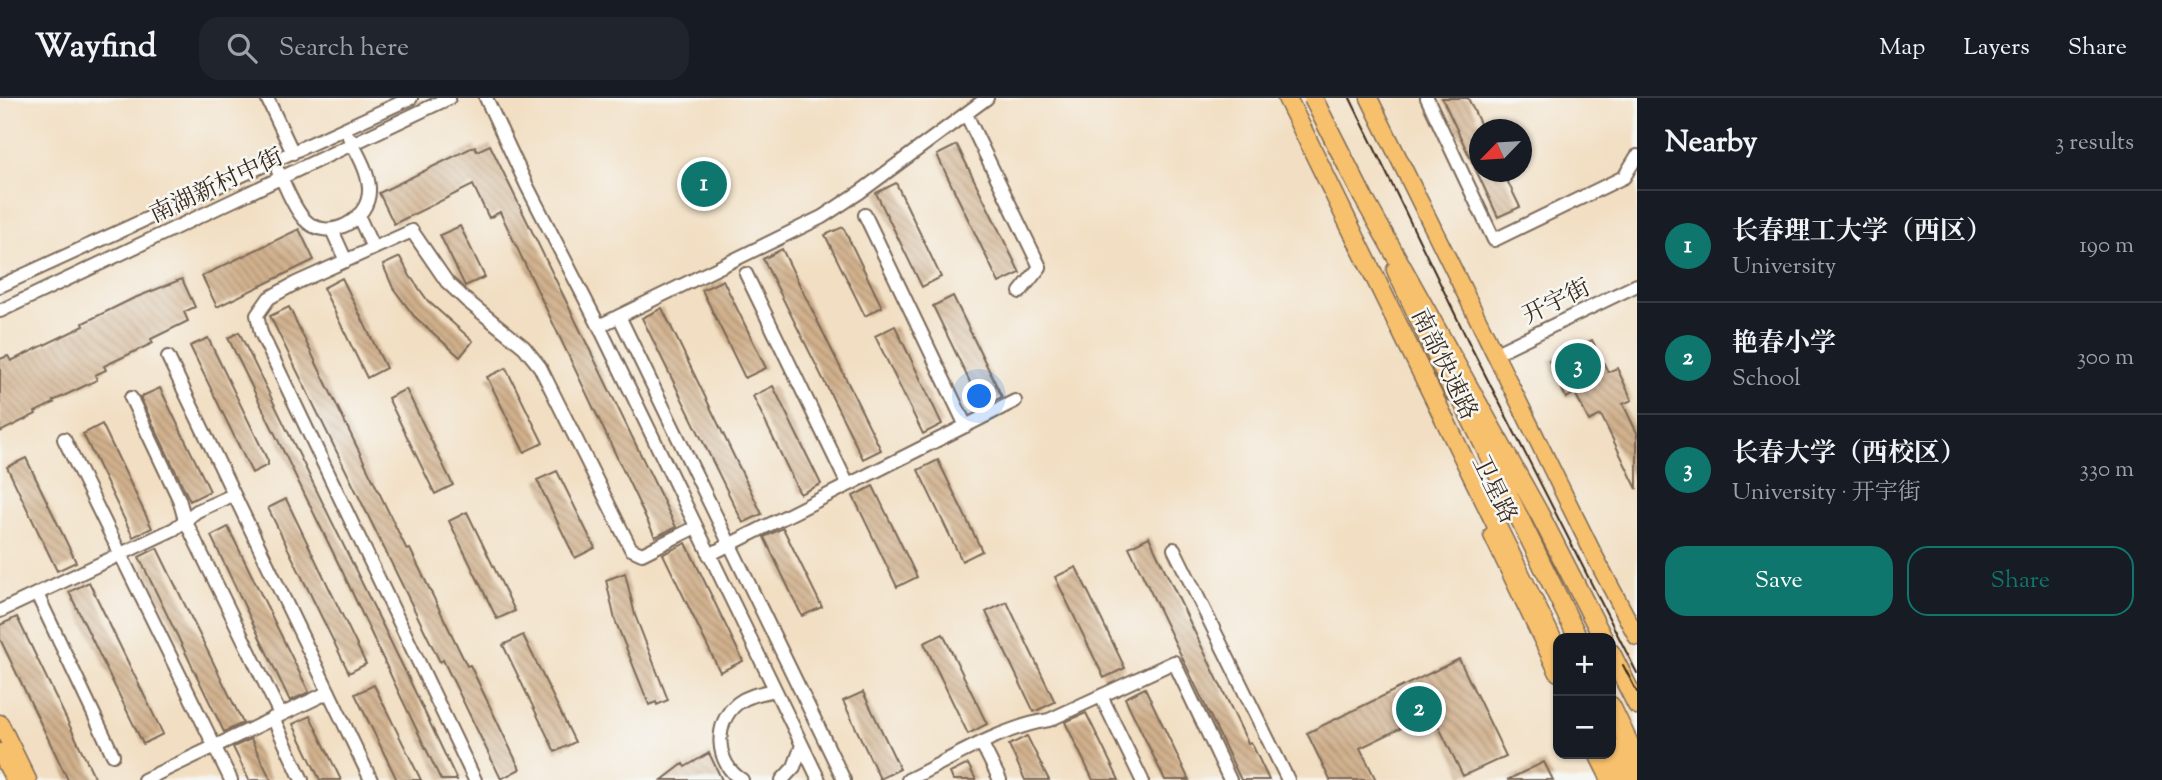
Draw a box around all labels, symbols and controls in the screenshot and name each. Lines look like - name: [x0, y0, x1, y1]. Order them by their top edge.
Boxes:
- search box: [199, 17, 689, 80]
- text: Wayfind: [35, 24, 157, 72]
- icon: search: [223, 29, 261, 67]
- text: Search here: [279, 30, 409, 67]
- text: Map: [1879, 31, 1925, 65]
- text: Layers: [1963, 31, 2030, 65]
- text: Share: [2068, 31, 2127, 65]
- north arrow: [1469, 119, 1532, 182]
- text: Nearby: [1665, 122, 1757, 165]
- text: 3 results: [2055, 127, 2134, 160]
- street label: 南湖新村中街: [144, 141, 289, 233]
- pin: 1: [681, 158, 727, 210]
- text: 长春理工大学（西区）: [1732, 214, 1992, 251]
- text: 1: [1684, 230, 1692, 263]
- text: 190 m: [2079, 230, 2134, 263]
- text: University: [1732, 251, 1836, 284]
- street label: 开宇街: [1517, 272, 1597, 334]
- street label: 南部快速路: [1402, 303, 1485, 426]
- text: 艳春小学: [1732, 326, 1836, 363]
- pin: 3: [1555, 340, 1601, 392]
- text: 2: [1683, 342, 1693, 375]
- text: 300 m: [2077, 342, 2134, 375]
- text: School: [1732, 363, 1801, 396]
- your location: [962, 379, 996, 413]
- text: 长春大学（西校区）: [1732, 436, 1966, 473]
- street label: 卫星路: [1462, 450, 1524, 530]
- text: 3: [1683, 454, 1693, 487]
- text: 330 m: [2080, 454, 2134, 487]
- text: University · 开宇街: [1732, 477, 1921, 510]
- button: Save: [1665, 546, 1893, 616]
- button: Share: [1907, 546, 2134, 616]
- map controls: [1553, 633, 1616, 759]
- button: +: [1553, 633, 1616, 696]
- pin: 2: [1396, 683, 1442, 735]
- button: −: [1553, 696, 1616, 759]

